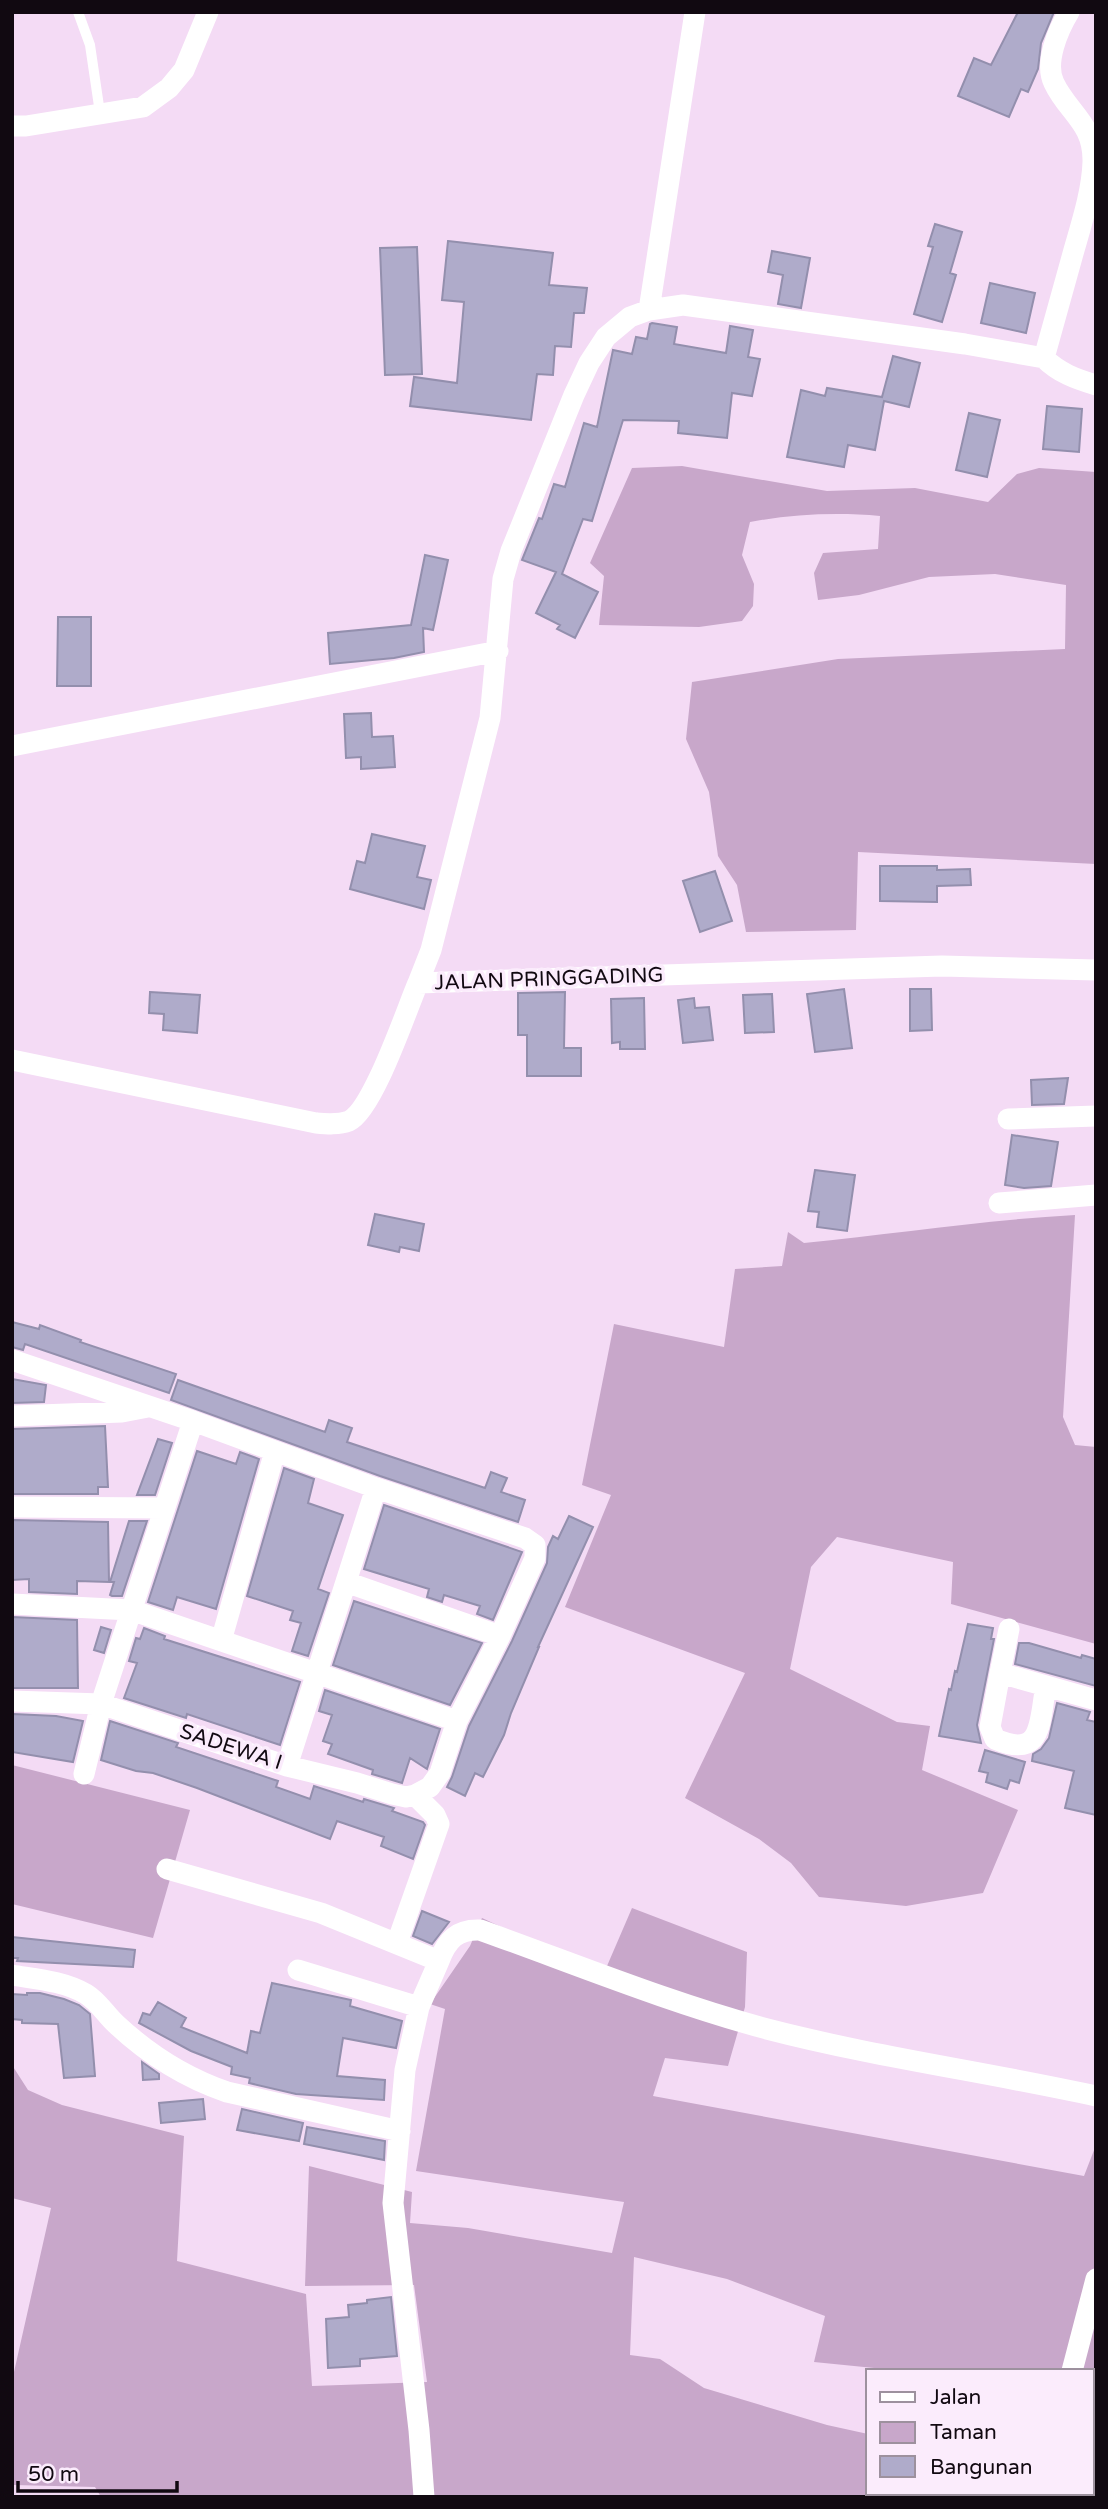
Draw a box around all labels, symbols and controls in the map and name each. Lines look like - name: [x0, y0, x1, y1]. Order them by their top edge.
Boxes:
- street label: JALAN PRINGGADING: [434, 963, 664, 995]
- street label: SADEWA I: [177, 1719, 285, 1775]
- legend: [866, 2369, 1094, 2495]
- text: Jalan: [930, 2385, 981, 2410]
- text: Taman: [930, 2420, 997, 2445]
- scale bar: [18, 2450, 177, 2494]
- text: Bangunan: [930, 2455, 1033, 2480]
- text: 50 m: [28, 2462, 79, 2487]

